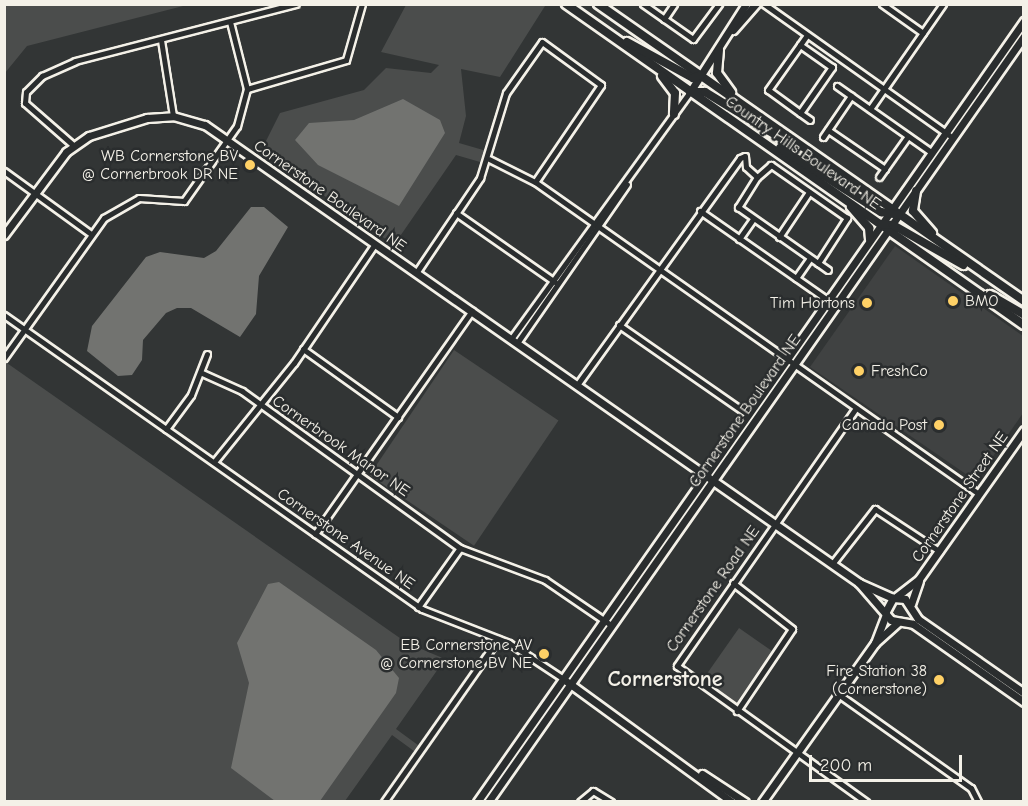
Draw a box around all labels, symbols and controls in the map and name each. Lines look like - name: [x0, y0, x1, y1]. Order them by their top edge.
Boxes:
- street label: Country Hills Boulevard NE: [722, 92, 884, 214]
- street label: Cornerstone Boulevard NE: [250, 136, 410, 256]
- place label: WB Cornerstone BV @ Cornerbrook DR NE: [82, 146, 238, 184]
- marker: WB Cornerstone BV @ Cornerbrook DR NE: [243, 158, 257, 172]
- place label: BMO: [965, 291, 999, 311]
- place label: Tim Hortons: [770, 293, 855, 313]
- marker: BMO: [946, 294, 960, 308]
- marker: Tim Hortons: [860, 296, 874, 310]
- street label: Cornerstone Boulevard NE: [685, 331, 805, 491]
- place label: FreshCo: [871, 361, 928, 381]
- marker: FreshCo: [852, 364, 866, 378]
- street label: Cornerbrook Manor NE: [269, 391, 413, 501]
- place label: Canada Post: [842, 415, 927, 435]
- marker: Canada Post: [932, 418, 946, 432]
- street label: Cornerstone Street NE: [908, 428, 1012, 566]
- street label: Cornerstone Avenue NE: [274, 484, 418, 594]
- street label: Cornerstone Road NE: [662, 522, 764, 656]
- place label: EB Cornerstone AV @ Cornerstone BV NE: [380, 635, 532, 673]
- marker: EB Cornerstone AV @ Cornerstone BV NE: [537, 647, 551, 661]
- place label: Fire Station 38 (Cornerstone): [826, 661, 927, 699]
- district label: Cornerstone: [607, 667, 723, 693]
- marker: Fire Station 38 (Cornerstone): [932, 673, 946, 687]
- scale bar: [812, 743, 965, 781]
- text: 200 m: [820, 755, 872, 776]

